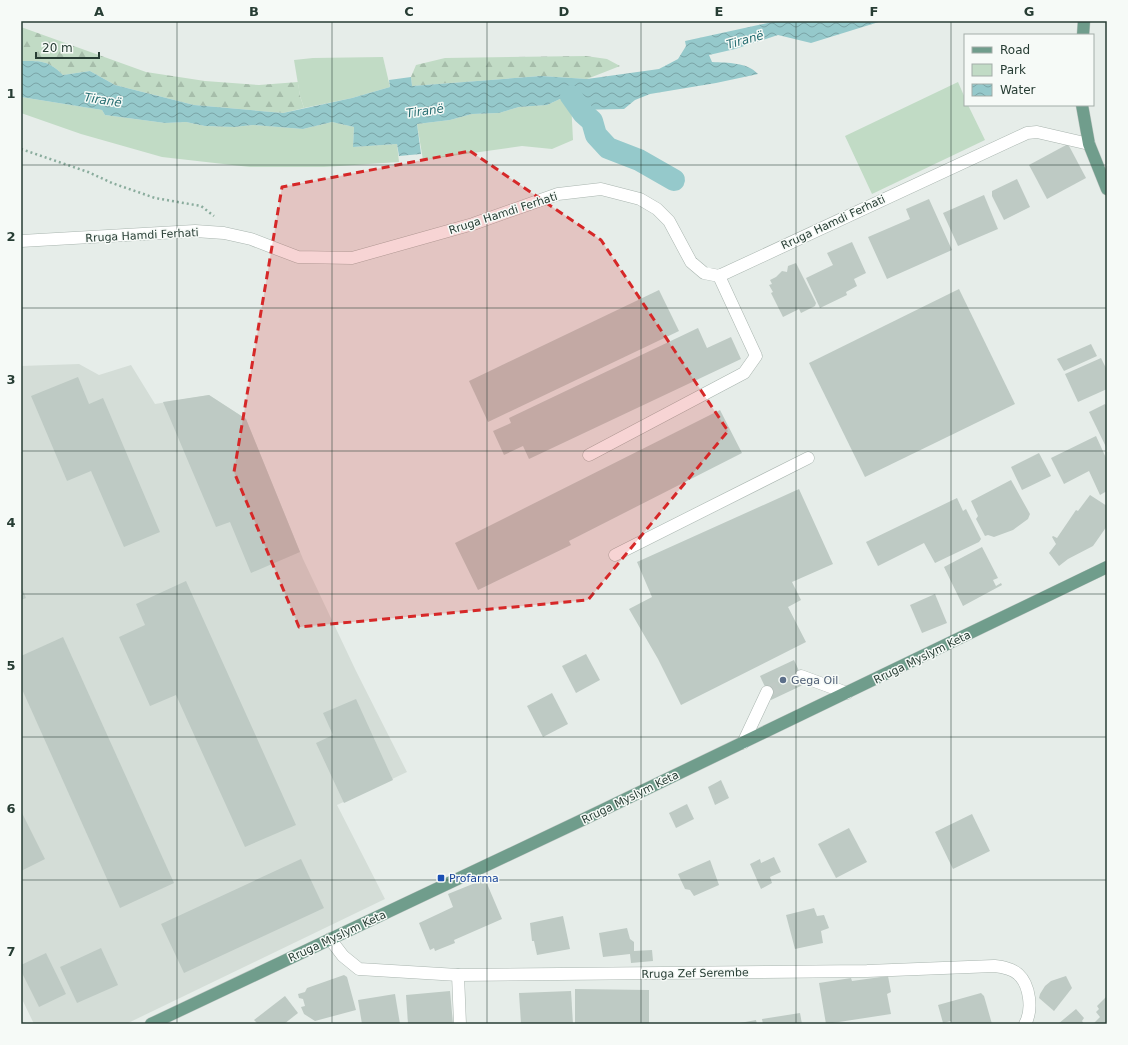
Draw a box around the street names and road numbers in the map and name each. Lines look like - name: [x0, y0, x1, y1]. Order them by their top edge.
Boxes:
- street label: Rruga Hamdi Ferhati: [447, 190, 559, 237]
- street label: Rruga Hamdi Ferhati: [779, 193, 887, 252]
- street label: Rruga Hamdi Ferhati: [85, 226, 199, 245]
- street label: Rruga Myslym Keta: [872, 628, 973, 687]
- street label: Rruga Myslym Keta: [580, 768, 681, 827]
- street label: Rruga Myslym Keta: [286, 908, 388, 965]
- street label: Rruga Zef Serembe: [641, 966, 749, 981]

